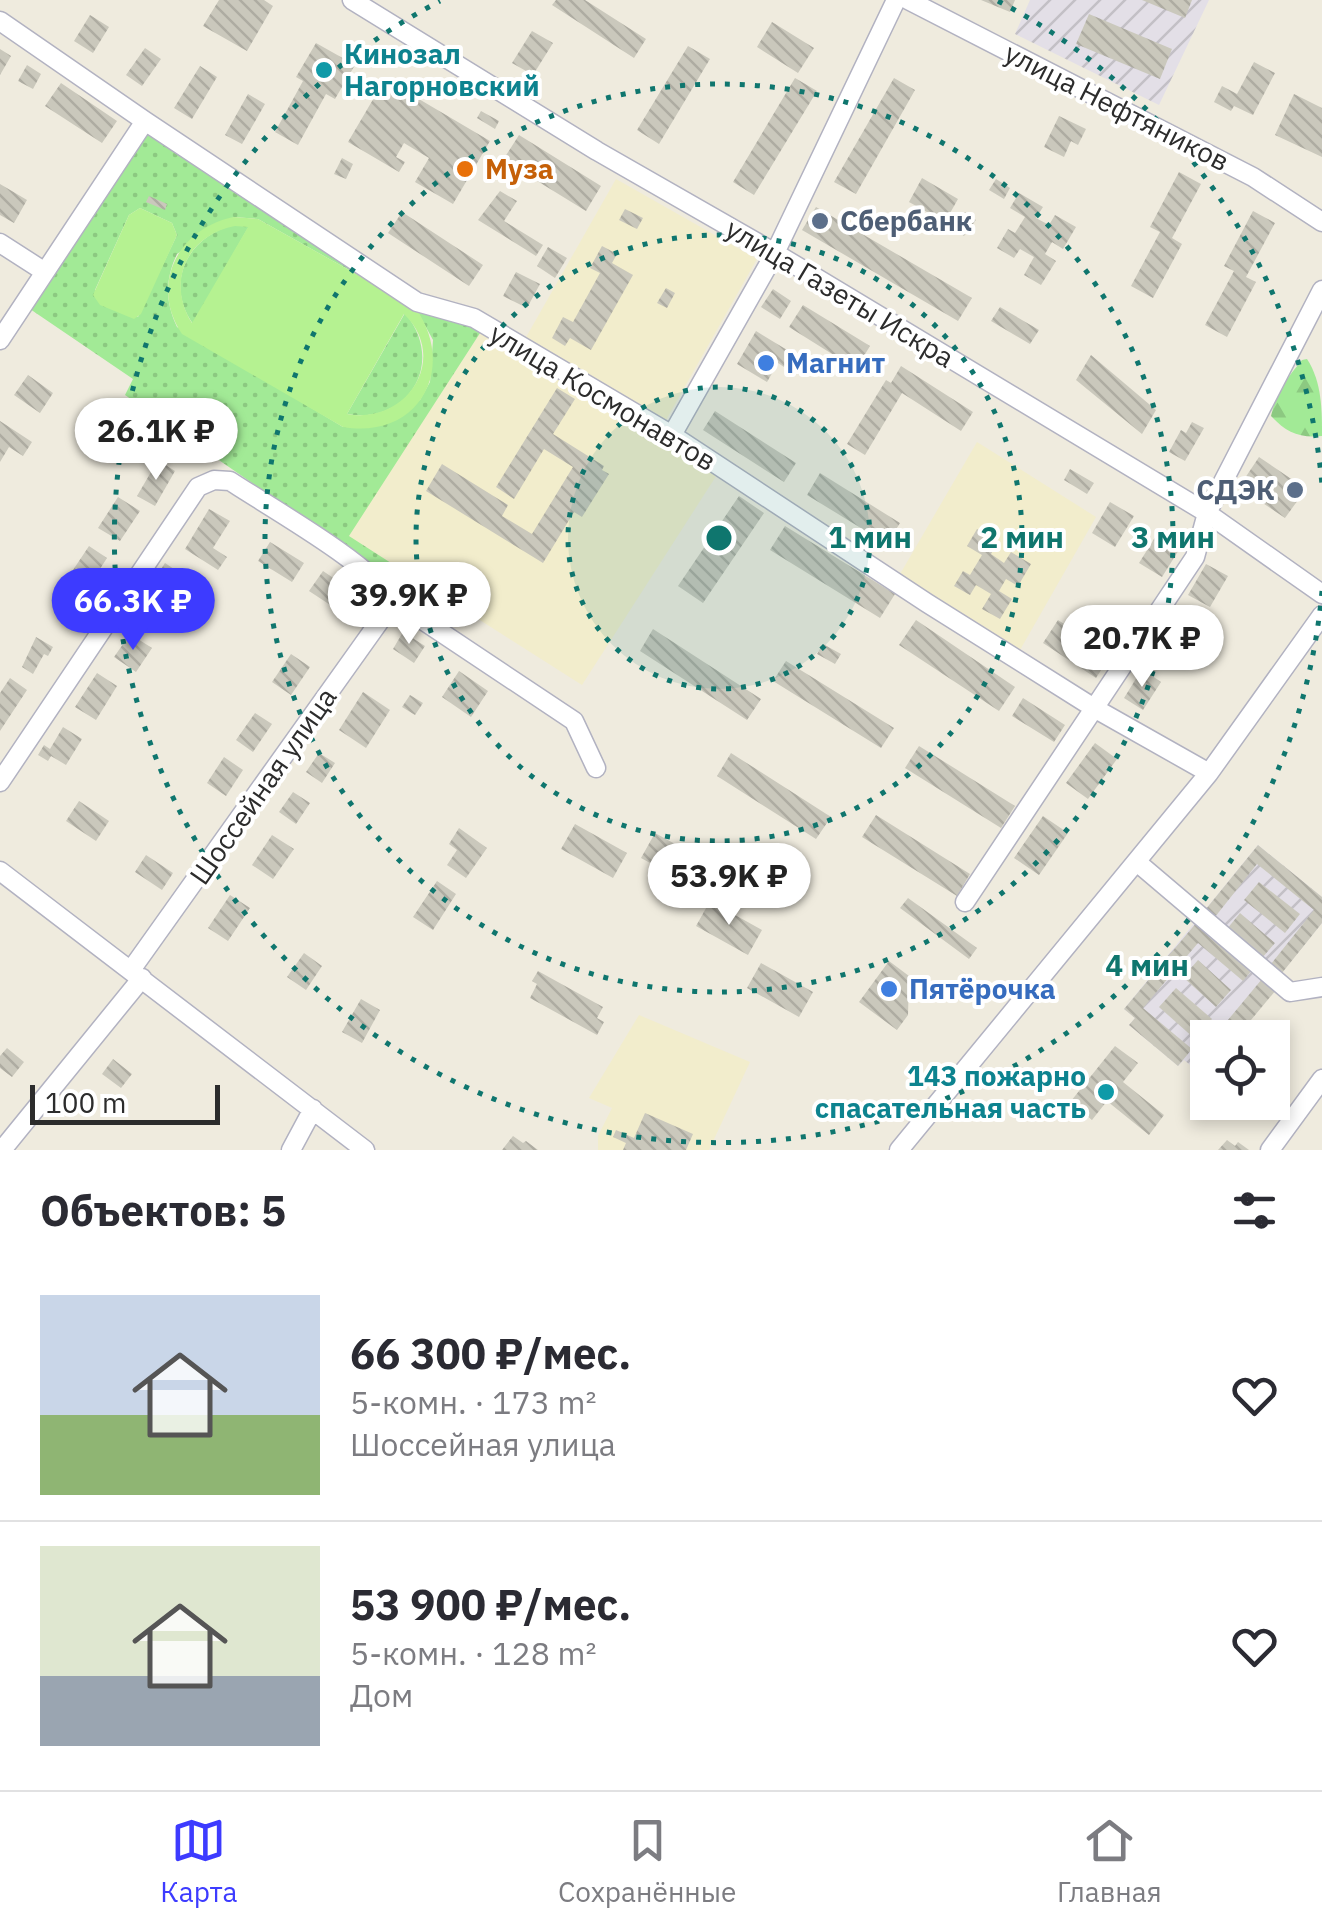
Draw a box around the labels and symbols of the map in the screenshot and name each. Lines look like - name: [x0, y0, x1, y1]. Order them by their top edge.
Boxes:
- street label: улица Нефтяников: [999, 34, 1236, 179]
- place label: Кинозал Нагорновский: [344, 35, 540, 104]
- marker: Кинозал Нагорновский: [313, 59, 335, 81]
- place label: Муза: [485, 150, 554, 187]
- marker: Муза: [454, 158, 476, 180]
- place label: Сбербанк: [840, 202, 972, 239]
- street label: улица Газеты Искра: [719, 210, 961, 375]
- marker: Сбербанк: [809, 210, 831, 232]
- street label: улица Космонавтов: [483, 314, 723, 479]
- place label: Магнит: [786, 344, 886, 381]
- marker: Магнит: [755, 352, 777, 374]
- pin: 26.1K ₽: [64, 398, 248, 483]
- place label: СДЭК: [1196, 471, 1275, 508]
- marker: СДЭК: [1284, 479, 1306, 501]
- text: 1 мин: [828, 517, 912, 556]
- text: 2 мин: [980, 517, 1064, 556]
- text: 3 мин: [1131, 517, 1215, 556]
- centre of rings: [701, 520, 737, 556]
- pin: 39.9K ₽: [317, 562, 501, 647]
- pin: 66.3K ₽: [41, 568, 225, 653]
- pin: 20.7K ₽: [1050, 605, 1234, 690]
- street label: Шоссейная улица: [181, 680, 345, 892]
- pin: 53.9K ₽: [637, 843, 821, 928]
- text: 4 мин: [1105, 945, 1189, 984]
- place label: Пятёрочка: [909, 970, 1056, 1007]
- marker: Пятёрочка: [878, 978, 900, 1000]
- place label: 143 пожарно спасательная часть: [815, 1057, 1086, 1126]
- scale bar: [30, 1080, 220, 1124]
- marker: 143 пожарно спасательная часть: [1095, 1081, 1117, 1103]

